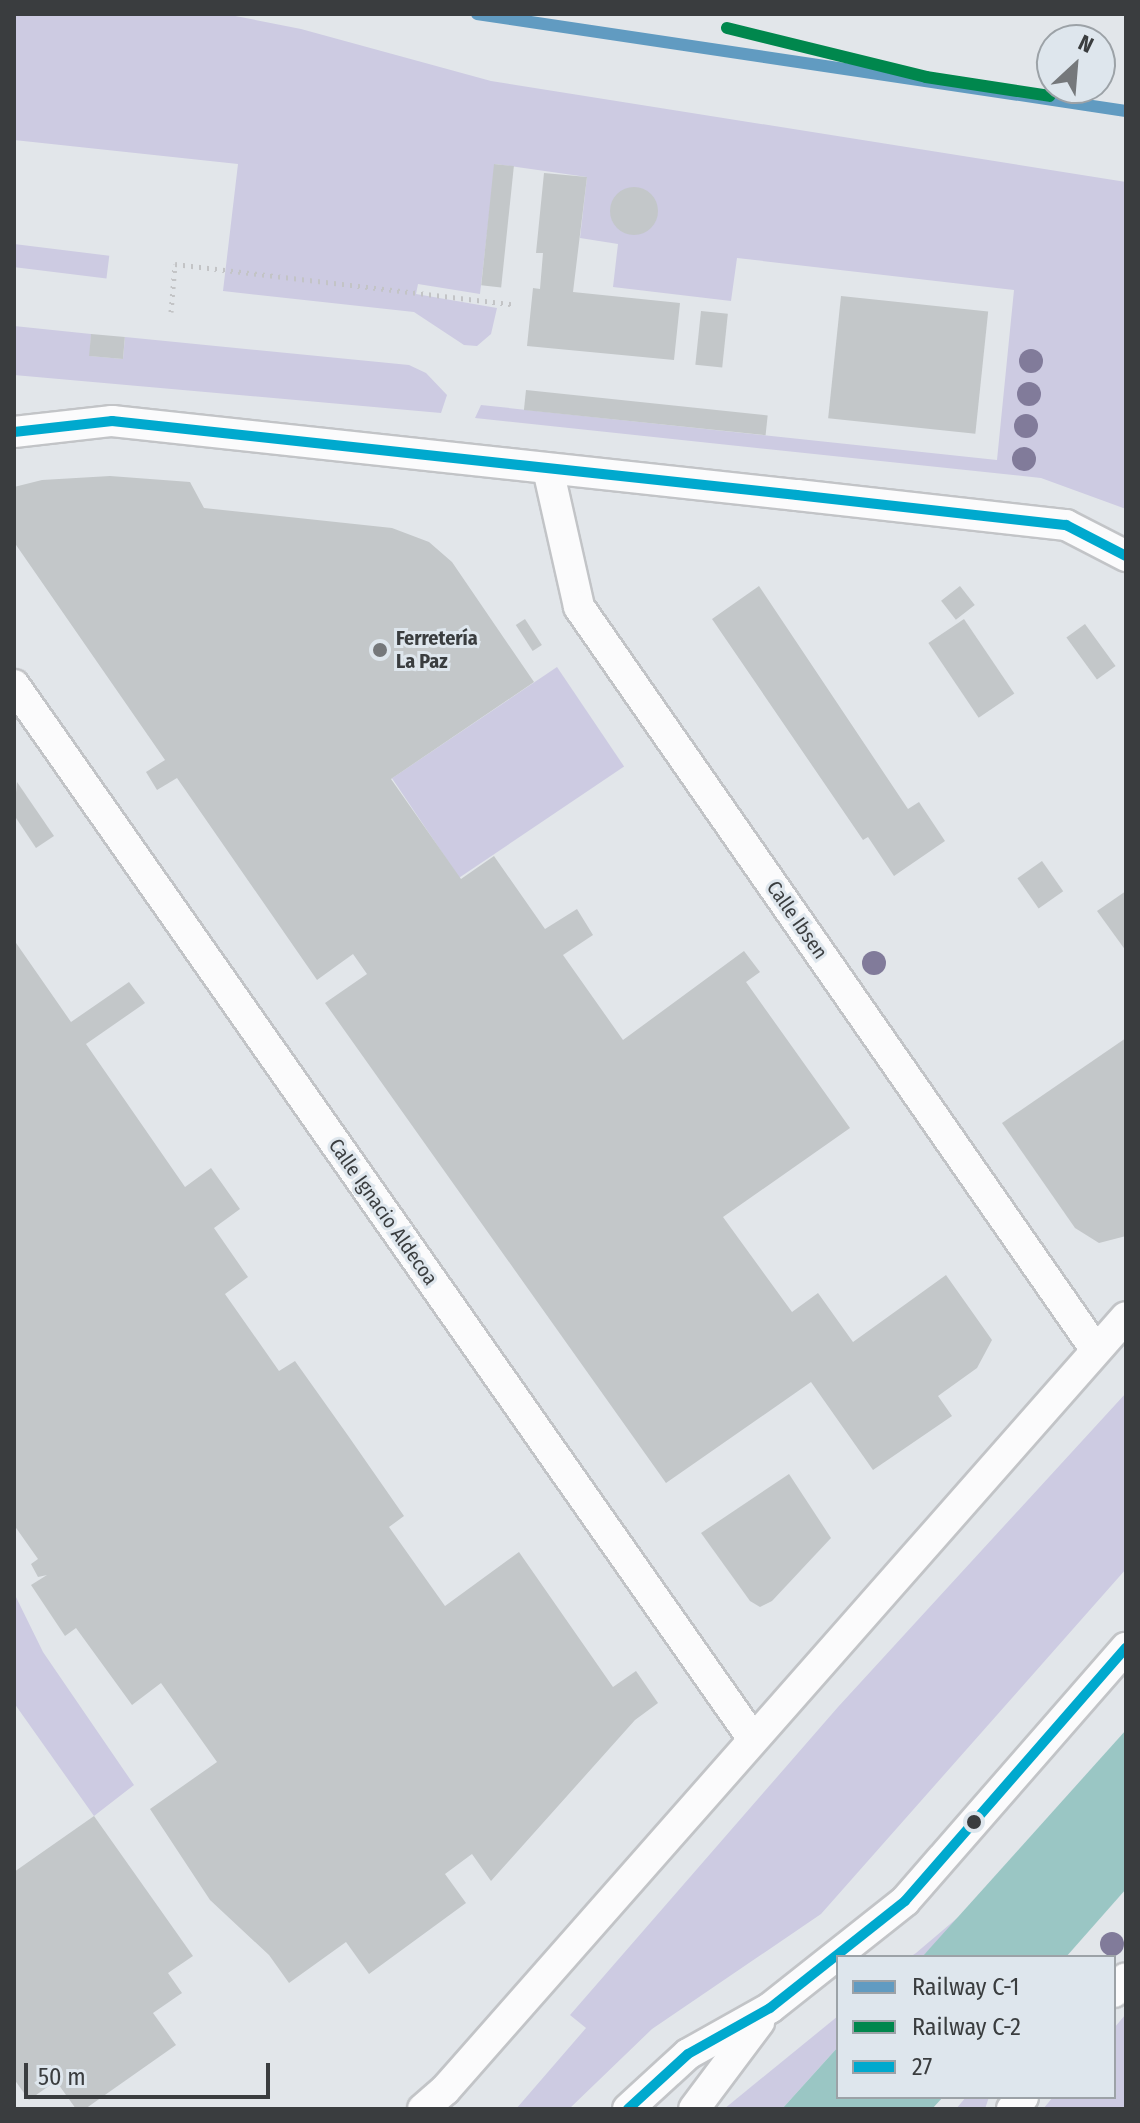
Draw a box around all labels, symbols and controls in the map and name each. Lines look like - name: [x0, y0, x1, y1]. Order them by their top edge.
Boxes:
- north arrow: [1036, 24, 1116, 104]
- text: N: [1074, 29, 1098, 59]
- place label: Ferretería La Paz: [396, 626, 478, 673]
- marker: Ferretería La Paz: [371, 641, 389, 659]
- street label: Calle Ibsen: [762, 876, 832, 964]
- street label: Calle Ignacio Aldecoa: [324, 1134, 442, 1290]
- unlabelled marker: [966, 1814, 982, 1830]
- legend: [836, 1955, 1116, 2099]
- text: Railway C-1: [912, 1973, 1019, 2001]
- text: Railway C-2: [912, 2013, 1021, 2041]
- scale bar: [28, 2047, 274, 2097]
- text: 27: [912, 2053, 932, 2081]
- text: 50 m: [38, 2063, 86, 2091]

